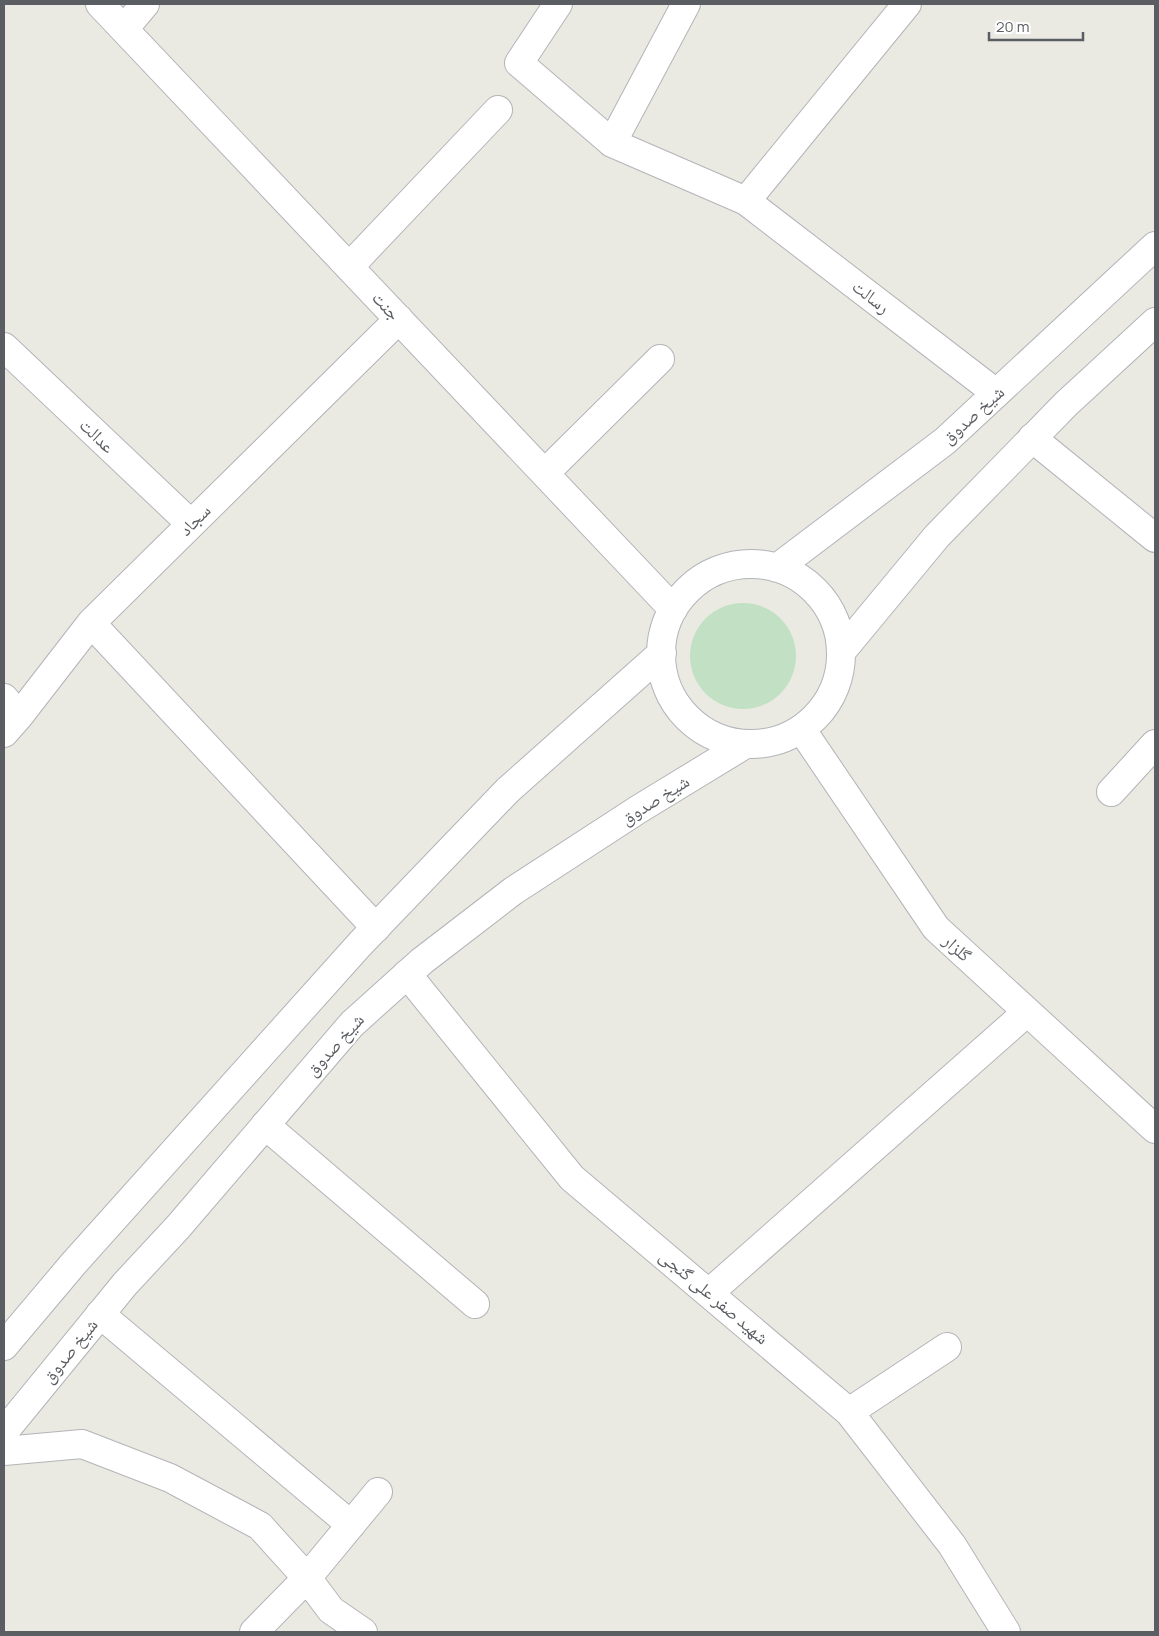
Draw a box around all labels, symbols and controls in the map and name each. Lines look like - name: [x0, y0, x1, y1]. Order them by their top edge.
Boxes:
- scale bar: [989, 10, 1083, 42]
- text: 20 m: [996, 16, 1029, 37]
- street label: رسالت: [848, 274, 896, 319]
- street label: جنت: [367, 286, 406, 325]
- street label: شیخ صدوق: [936, 380, 1010, 450]
- street label: عدالت: [75, 413, 121, 458]
- street label: سجاد: [173, 498, 215, 540]
- street label: شیخ صدوق: [616, 769, 694, 830]
- street label: گلزار: [938, 928, 977, 967]
- street label: شیخ صدوق: [300, 1008, 370, 1082]
- street label: شهید صفر علی گنجی: [655, 1243, 774, 1349]
- street label: شیخ صدوق: [36, 1313, 103, 1388]

